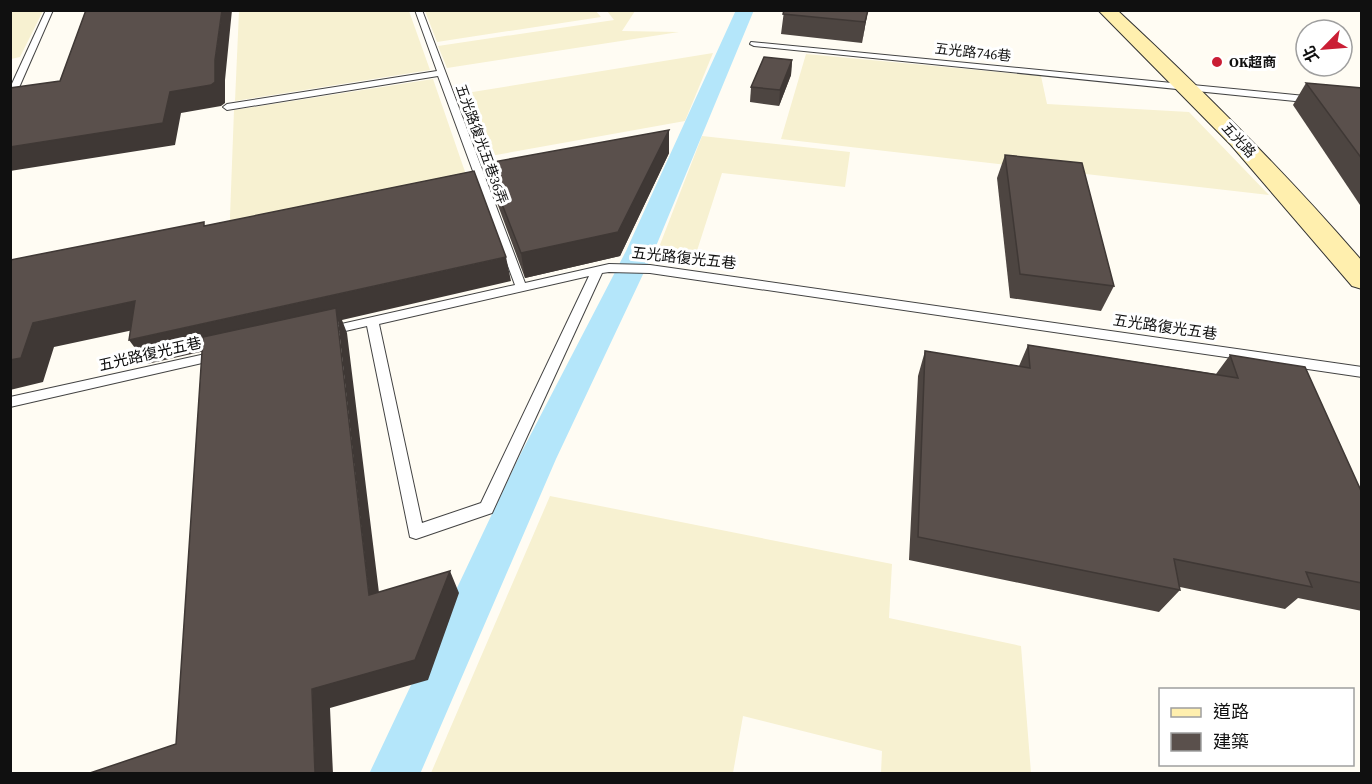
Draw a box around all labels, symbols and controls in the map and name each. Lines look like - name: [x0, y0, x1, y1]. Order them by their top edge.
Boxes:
- north arrow: [1294, 18, 1354, 78]
- street label: 五光路746巷: [934, 38, 1012, 66]
- text: 北: [1297, 42, 1324, 66]
- place label: OK超商: [1229, 52, 1276, 72]
- marker: OK超商: [1210, 55, 1224, 69]
- street label: 五光路復光五巷36弄: [451, 81, 513, 207]
- street label: 五光路: [1217, 118, 1261, 162]
- street label: 五光路復光五巷: [631, 242, 737, 273]
- street label: 五光路復光五巷: [1112, 309, 1219, 344]
- street label: 五光路復光五巷: [96, 331, 203, 376]
- legend: [1159, 688, 1354, 766]
- text: 道路: [1213, 699, 1249, 724]
- text: 建築: [1213, 729, 1249, 754]

